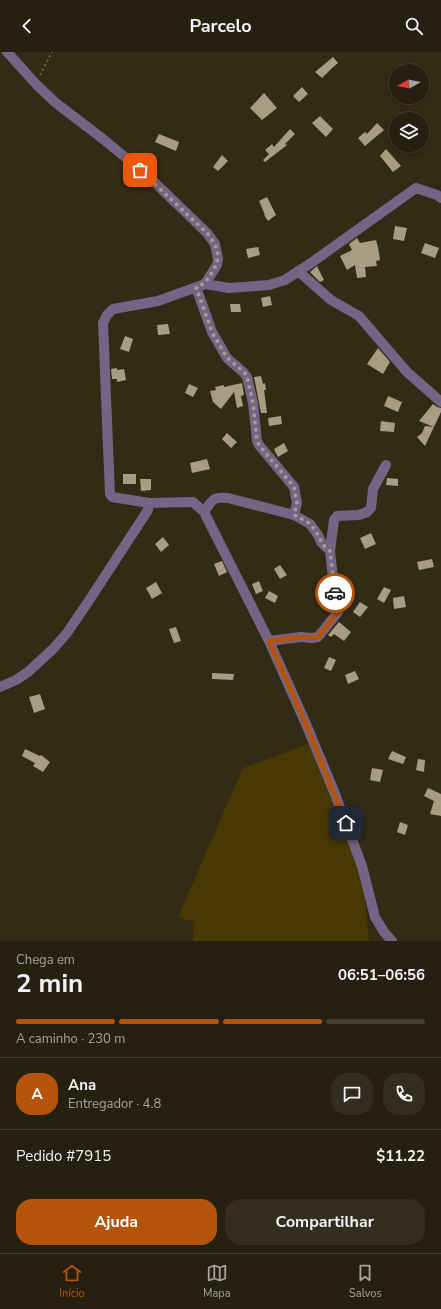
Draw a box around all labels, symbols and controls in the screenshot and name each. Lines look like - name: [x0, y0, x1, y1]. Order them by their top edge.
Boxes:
- text: Parcelo: [189, 14, 252, 38]
- icon: back: [16, 15, 38, 37]
- icon: search: [403, 15, 425, 37]
- north arrow: [389, 64, 429, 104]
- map controls: [389, 64, 429, 152]
- button: layers: [389, 112, 429, 152]
- pin: [123, 153, 157, 187]
- icon: bag: [129, 159, 151, 181]
- courier: [315, 573, 355, 613]
- icon: car: [324, 582, 346, 604]
- pin: [329, 806, 363, 840]
- icon: home: [335, 812, 357, 834]
- text: Chega em: [16, 951, 75, 969]
- text: 06:51–06:56: [338, 965, 425, 985]
- text: 2 min: [16, 966, 83, 1001]
- text: A caminho · 230 m: [16, 1030, 125, 1048]
- button: chat: [331, 1073, 373, 1115]
- button: phone: [383, 1073, 425, 1115]
- text: Ana: [68, 1075, 96, 1095]
- text: A: [31, 1084, 43, 1104]
- text: Entregador · 4.8: [68, 1095, 161, 1113]
- text: Pedido #7915: [16, 1146, 111, 1166]
- text: $11.22: [376, 1146, 425, 1166]
- button: Ajuda: [16, 1199, 217, 1245]
- button: Compartilhar: [225, 1199, 425, 1245]
- tab: Início: [59, 1262, 85, 1301]
- tab: Mapa: [203, 1262, 231, 1301]
- tab: Salvos: [349, 1262, 382, 1301]

